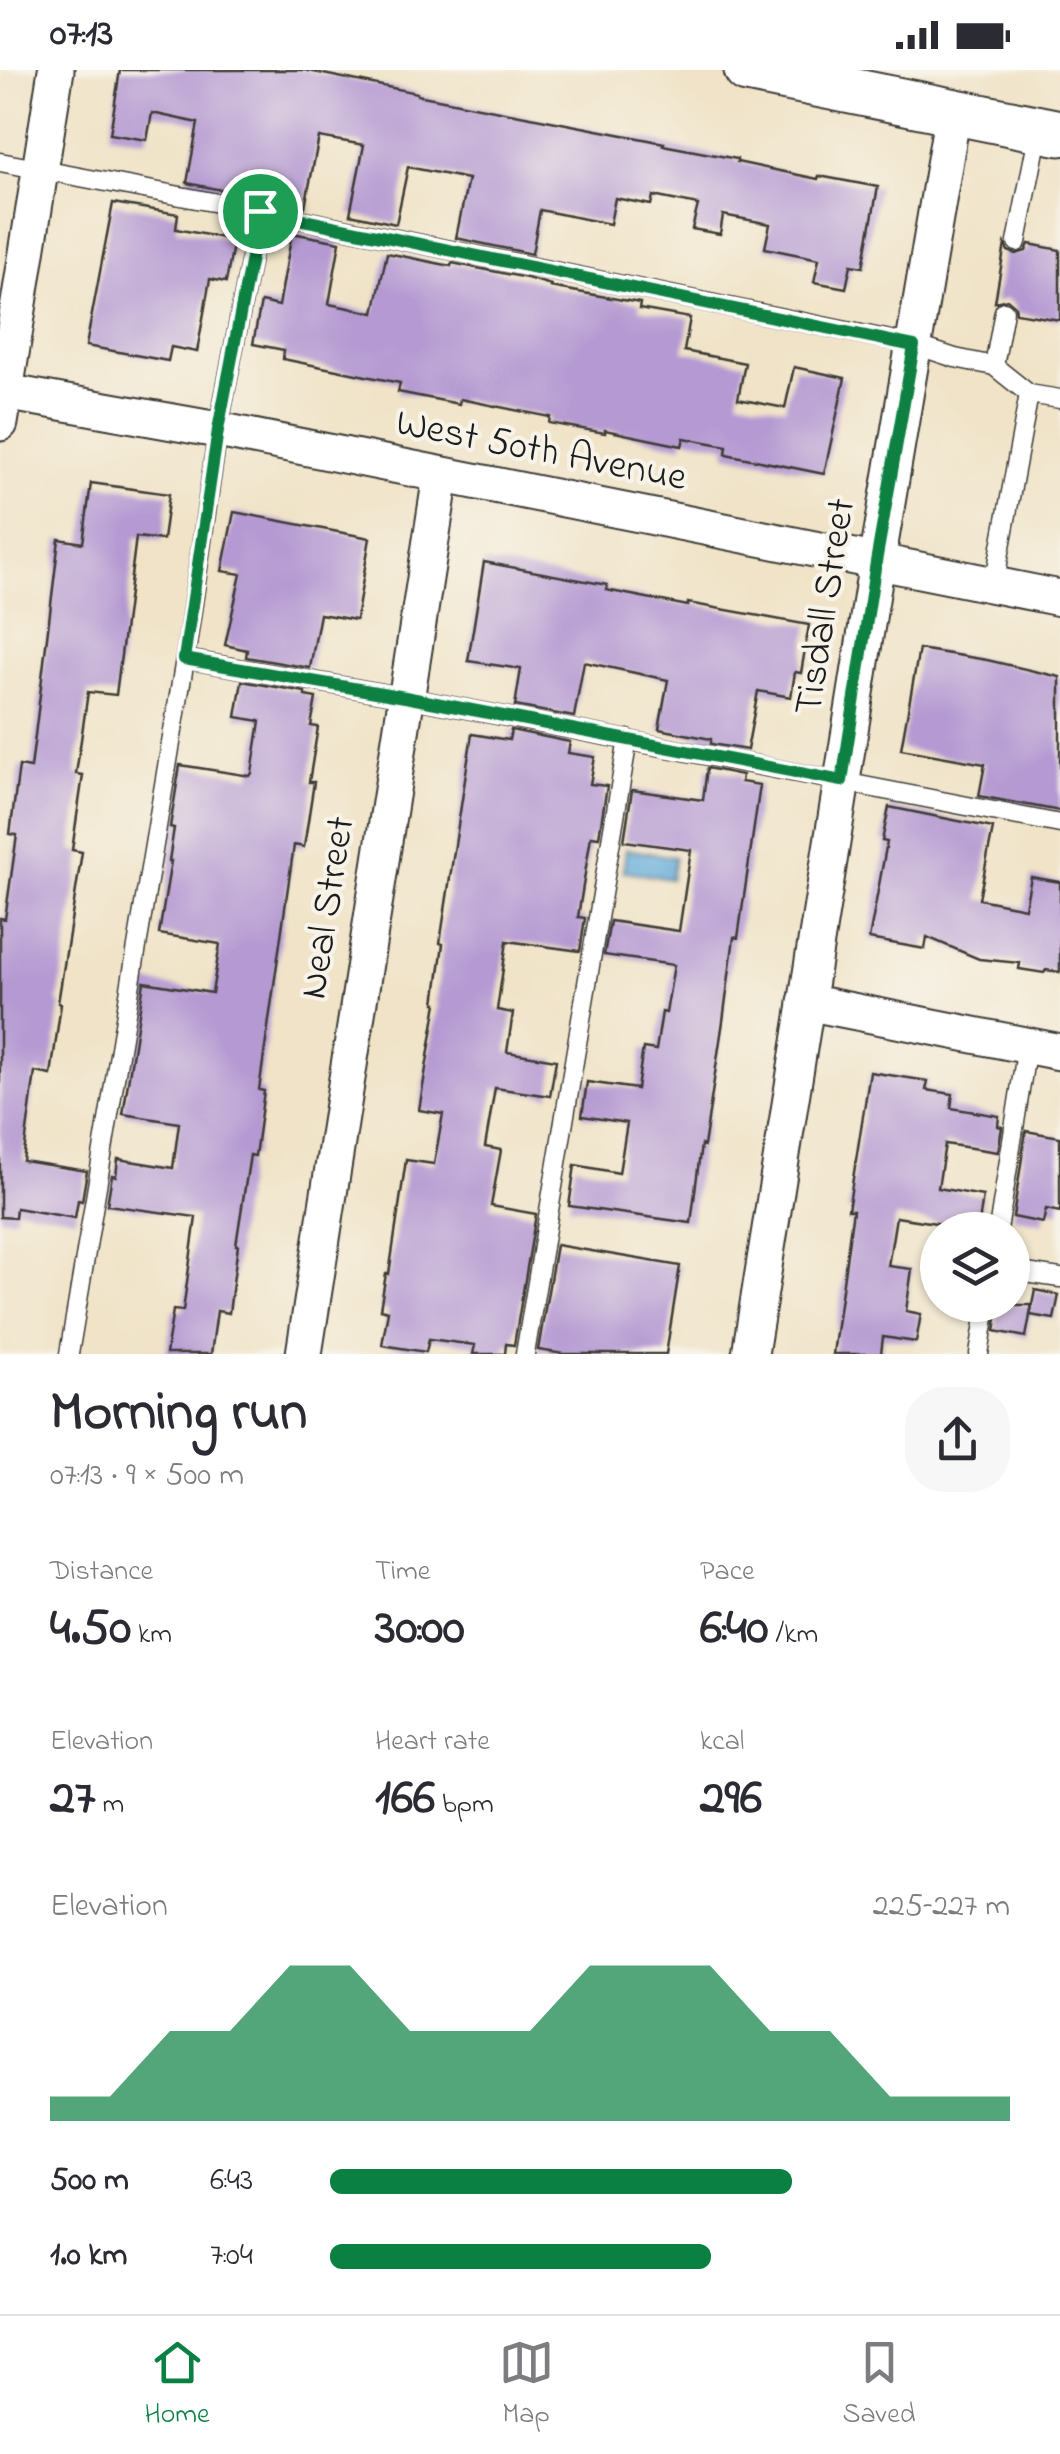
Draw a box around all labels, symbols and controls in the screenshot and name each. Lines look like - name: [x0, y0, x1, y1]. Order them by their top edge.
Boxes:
- text: 07:13: [50, 7, 113, 63]
- pin: [218, 169, 303, 254]
- icon: arrive: [233, 184, 288, 239]
- street label: West 50th Avenue: [391, 395, 691, 509]
- street label: Tisdall Street: [781, 494, 873, 720]
- street label: Neal Street: [285, 812, 373, 1004]
- map controls: [920, 1212, 1030, 1322]
- button: layers: [920, 1212, 1030, 1322]
- text: Morning run: [50, 1375, 307, 1455]
- button: share: [905, 1387, 1010, 1492]
- text: 07:13 · 9 × 500 m: [50, 1453, 244, 1500]
- text: Distance: [50, 1552, 153, 1593]
- text: Time: [375, 1552, 430, 1593]
- text: Pace: [700, 1552, 755, 1593]
- text: 4.50: [50, 1593, 131, 1666]
- text: 30:00: [375, 1593, 465, 1666]
- text: 6:40: [700, 1593, 768, 1666]
- text: km: [131, 1615, 172, 1656]
- text: /km: [768, 1615, 818, 1656]
- text: Elevation: [50, 1722, 153, 1763]
- text: Heart rate: [375, 1722, 490, 1763]
- text: kcal: [700, 1722, 745, 1763]
- text: 27: [50, 1763, 95, 1836]
- text: 166: [375, 1763, 435, 1836]
- text: 296: [700, 1763, 762, 1836]
- text: m: [95, 1785, 124, 1826]
- text: bpm: [435, 1785, 494, 1826]
- text: Elevation: [50, 1884, 168, 1931]
- text: 225–227 m: [873, 1884, 1010, 1931]
- text: 500 m: [50, 2158, 129, 2205]
- text: 6:43: [210, 2158, 253, 2205]
- text: 1.0 km: [50, 2233, 127, 2280]
- text: 7:04: [210, 2233, 253, 2280]
- tab: Home: [144, 2335, 210, 2436]
- tab: Map: [499, 2335, 554, 2436]
- tab: Saved: [842, 2335, 916, 2436]

